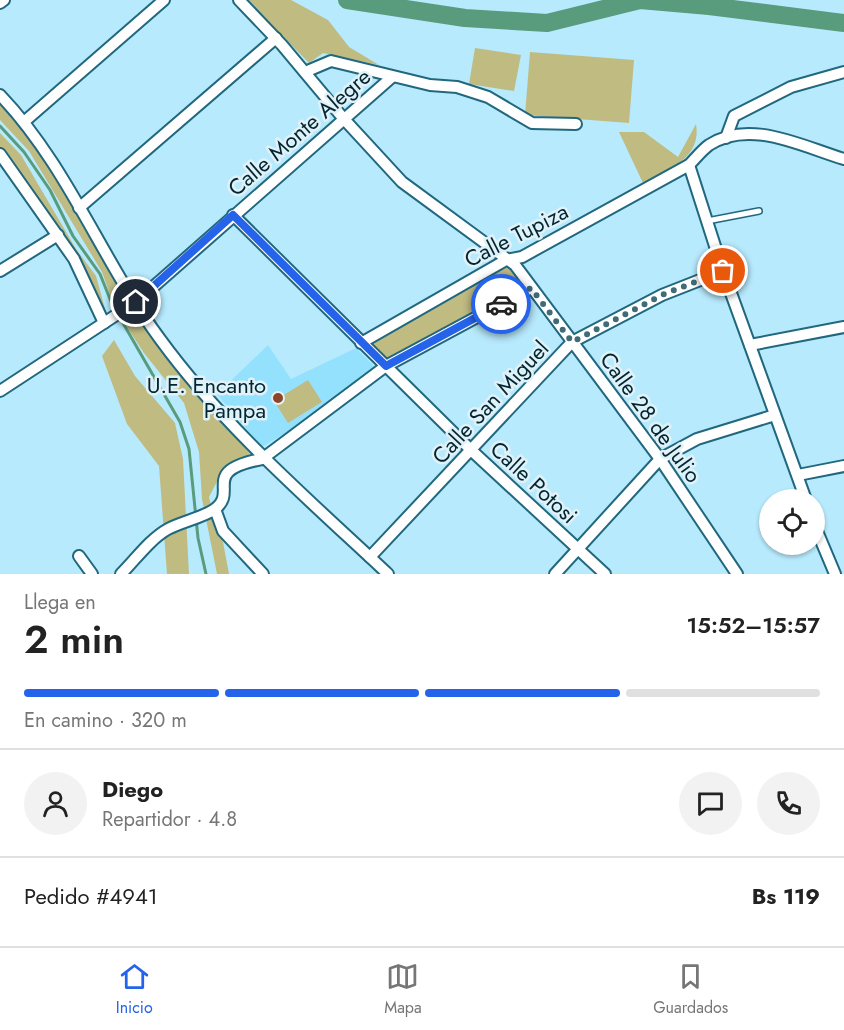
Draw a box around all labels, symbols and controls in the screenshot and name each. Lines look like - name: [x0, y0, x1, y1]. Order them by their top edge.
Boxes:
- street label: Calle Monte Alegre: [220, 61, 378, 203]
- street label: Calle Tupiza: [459, 195, 573, 275]
- pin: [697, 245, 748, 296]
- icon: bag: [706, 254, 739, 287]
- courier: [471, 274, 531, 334]
- pin: [110, 276, 161, 327]
- icon: home: [119, 285, 152, 318]
- icon: car: [485, 288, 518, 321]
- street label: Calle San Miguel: [424, 333, 556, 471]
- street label: Calle 28 de Julio: [593, 345, 709, 489]
- place label: U.E. Encanto Pampa: [147, 369, 266, 426]
- marker: U.E. Encanto Pampa: [271, 391, 285, 405]
- street label: Calle Potosi: [483, 433, 585, 531]
- map controls: [759, 489, 825, 555]
- button: locate: [759, 489, 825, 555]
- text: Llega en: [24, 588, 96, 617]
- text: 15:52–15:57: [686, 609, 820, 641]
- text: 2 min: [24, 611, 124, 668]
- text: En camino · 320 m: [24, 706, 187, 735]
- button: person: [24, 772, 87, 835]
- button: chat: [679, 772, 742, 835]
- button: phone: [757, 772, 820, 835]
- text: Diego: [102, 773, 163, 805]
- text: Repartidor · 4.8: [102, 805, 237, 834]
- text: Pedido #4941: [24, 880, 158, 912]
- text: Bs 119: [752, 880, 820, 912]
- tab: Inicio: [116, 960, 153, 1019]
- tab: Mapa: [384, 960, 422, 1019]
- tab: Guardados: [653, 960, 728, 1019]

